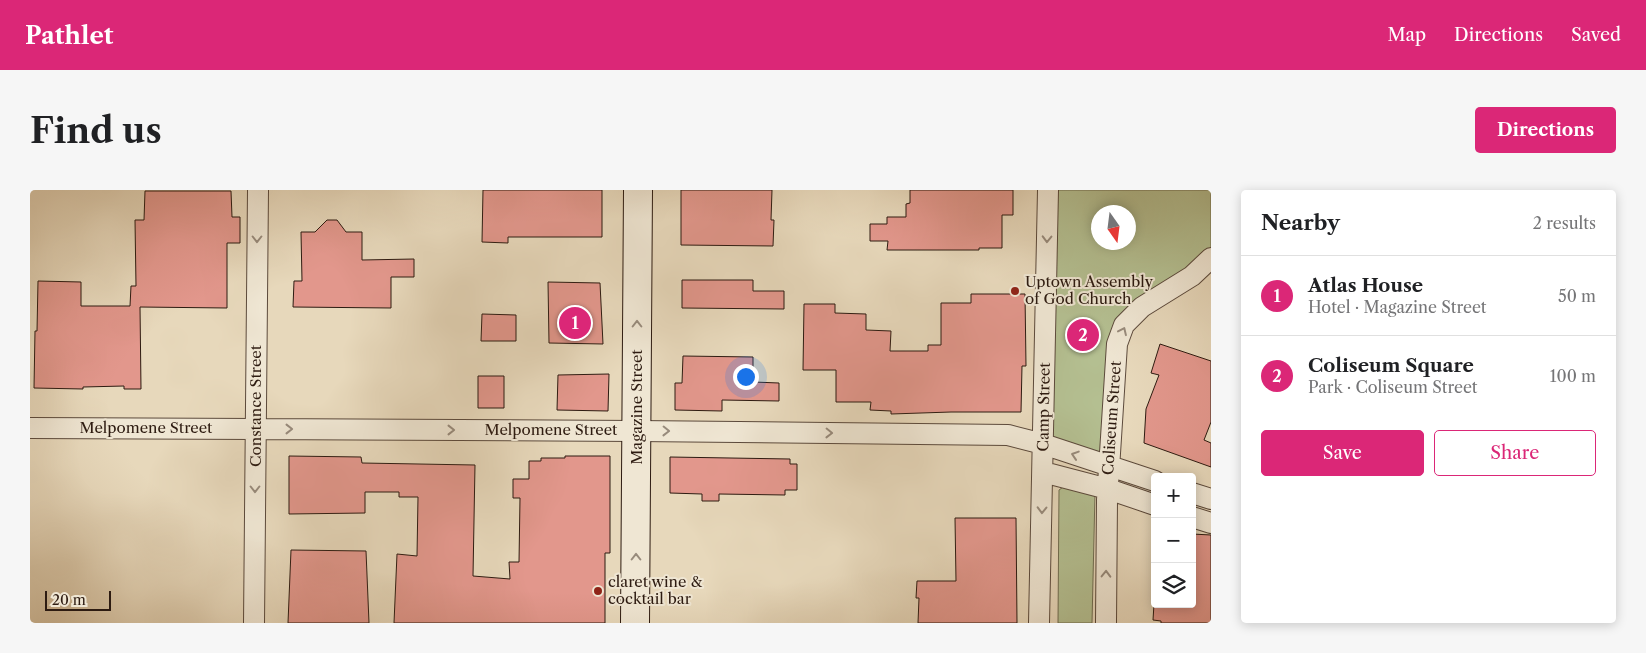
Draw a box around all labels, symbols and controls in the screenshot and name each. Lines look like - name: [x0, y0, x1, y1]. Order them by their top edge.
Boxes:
- text: Pathlet: [25, 21, 113, 50]
- text: Map: [1387, 24, 1426, 46]
- text: Directions: [1454, 24, 1543, 46]
- text: Saved: [1571, 24, 1621, 46]
- button: Directions: [1475, 107, 1616, 153]
- text: Find us: [30, 109, 162, 152]
- north arrow: [1091, 205, 1136, 250]
- text: Nearby: [1261, 210, 1340, 235]
- text: 2 results: [1533, 213, 1596, 233]
- one-way arrow: [252, 235, 262, 243]
- one-way arrow: [1042, 235, 1052, 243]
- place label: Uptown Assembly of God Church: [1025, 272, 1154, 308]
- text: Atlas House: [1308, 274, 1423, 297]
- marker: Uptown Assembly of God Church: [1009, 285, 1021, 297]
- text: 1: [1273, 286, 1281, 306]
- text: 50 m: [1558, 286, 1596, 306]
- text: Hotel · Magazine Street: [1308, 297, 1487, 317]
- pin: 1: [559, 304, 591, 342]
- pin: 2: [1067, 316, 1099, 354]
- one-way arrow: [632, 320, 642, 328]
- one-way arrow: [1116, 327, 1127, 336]
- street label: Constance Street: [246, 344, 265, 467]
- street label: Magazine Street: [627, 349, 646, 465]
- text: Coliseum Square: [1308, 354, 1474, 377]
- street label: Coliseum Street: [1098, 360, 1125, 476]
- street label: Camp Street: [1033, 362, 1054, 452]
- your location: [733, 364, 759, 390]
- text: 2: [1272, 366, 1282, 386]
- text: 100 m: [1550, 366, 1596, 386]
- text: Park · Coliseum Street: [1308, 377, 1478, 397]
- street label: Melpomene Street: [80, 418, 213, 437]
- street label: Melpomene Street: [485, 420, 618, 439]
- one-way arrow: [285, 424, 293, 434]
- one-way arrow: [448, 425, 455, 435]
- one-way arrow: [662, 426, 670, 436]
- one-way arrow: [825, 428, 833, 438]
- button: Save: [1261, 430, 1424, 476]
- button: Share: [1434, 430, 1596, 476]
- one-way arrow: [1072, 450, 1080, 460]
- map controls: [1151, 473, 1196, 608]
- button: +: [1151, 473, 1196, 518]
- one-way arrow: [250, 485, 260, 493]
- one-way arrow: [1037, 507, 1047, 515]
- button: −: [1151, 518, 1196, 563]
- one-way arrow: [630, 553, 641, 561]
- button: layers: [1151, 563, 1196, 608]
- one-way arrow: [1101, 570, 1112, 578]
- place label: claret wine & cocktail bar: [608, 572, 702, 608]
- marker: claret wine & cocktail bar: [592, 585, 604, 597]
- scale bar: [45, 588, 111, 611]
- text: 20 m: [52, 591, 86, 609]

